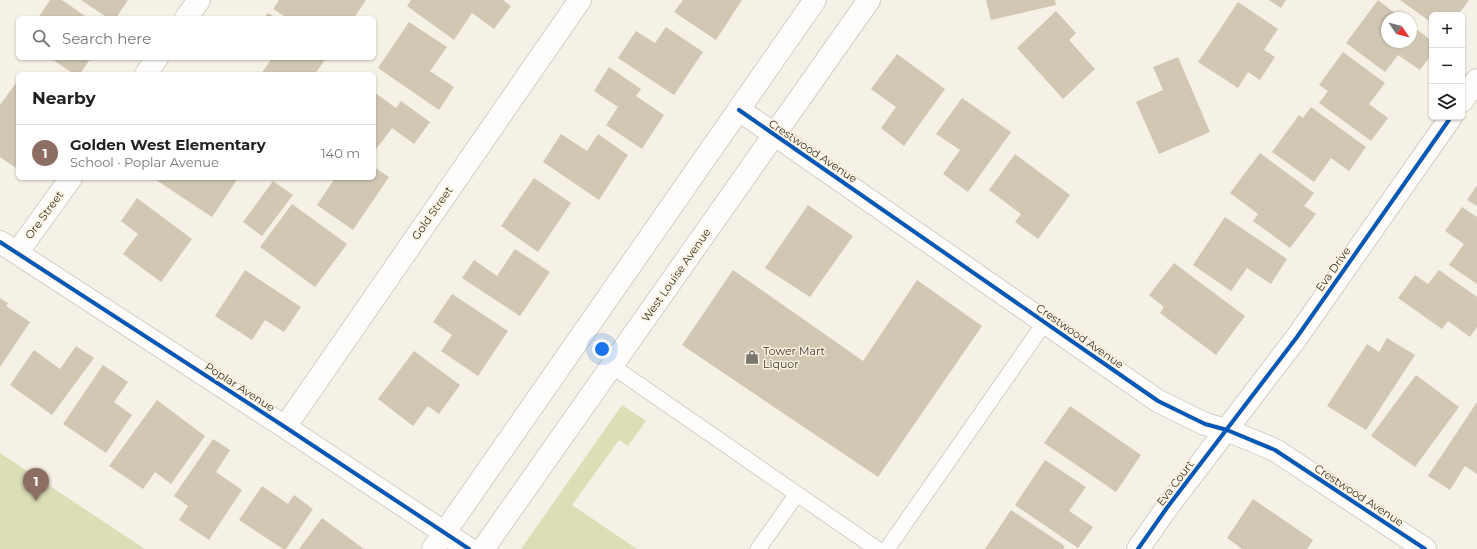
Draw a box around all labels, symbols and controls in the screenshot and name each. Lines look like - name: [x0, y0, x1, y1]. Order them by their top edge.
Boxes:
- north arrow: [1381, 12, 1417, 48]
- map controls: [1429, 12, 1465, 120]
- button: +: [1429, 12, 1465, 48]
- search box: [16, 16, 376, 60]
- icon: search: [30, 27, 52, 49]
- text: Search here: [62, 29, 151, 48]
- button: −: [1429, 48, 1465, 84]
- button: layers: [1429, 84, 1465, 120]
- text: Nearby: [32, 88, 96, 108]
- street label: Crestwood Avenue: [766, 116, 860, 186]
- text: Golden West Elementary: [70, 135, 266, 154]
- text: 1: [42, 145, 48, 161]
- text: 140 m: [321, 145, 360, 161]
- text: School · Poplar Avenue: [70, 154, 219, 170]
- street label: Gold Street: [408, 183, 456, 242]
- street label: Ore Street: [22, 188, 67, 242]
- street label: West Louise Avenue: [638, 225, 714, 324]
- street label: Eva Drive: [1313, 244, 1354, 294]
- street label: Crestwood Avenue: [1034, 301, 1127, 372]
- your location: [592, 339, 612, 359]
- place label: Tower Mart Liquor: [763, 344, 825, 371]
- shop icon: Tower Mart Liquor: [744, 349, 760, 365]
- street label: Poplar Avenue: [202, 359, 278, 415]
- street label: Eva Court: [1153, 457, 1197, 508]
- street label: Crestwood Avenue: [1312, 461, 1407, 529]
- pin: 1: [23, 468, 49, 501]

